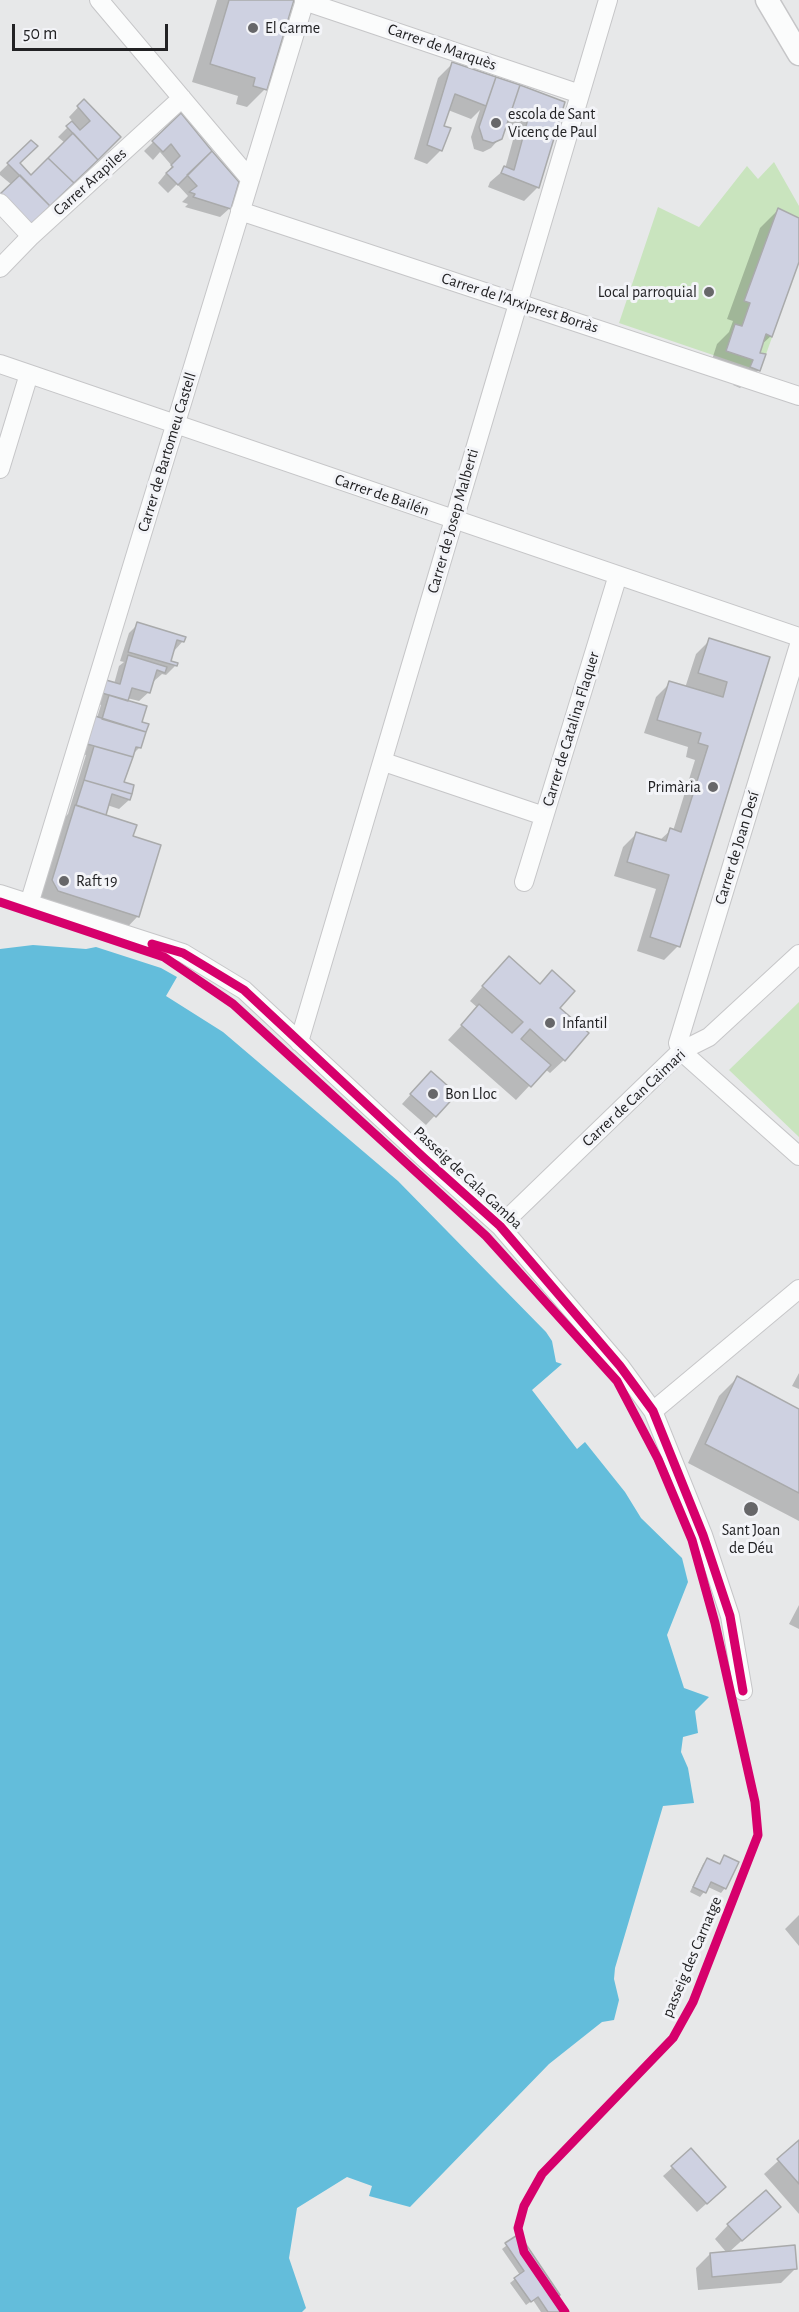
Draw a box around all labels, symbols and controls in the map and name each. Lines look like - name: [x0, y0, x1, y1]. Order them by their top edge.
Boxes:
- scale bar: [15, 12, 171, 50]
- place label: El Carme: [265, 18, 320, 38]
- street label: Carrer de Marquès: [385, 19, 499, 75]
- marker: El Carme: [246, 21, 260, 35]
- text: 50 m: [23, 25, 57, 43]
- place label: escola de Sant Vicenç de Paul: [508, 104, 597, 142]
- marker: escola de Sant Vicenç de Paul: [489, 116, 503, 130]
- street label: Carrer Arapiles: [49, 144, 131, 220]
- street label: Carrer de l'Arxiprest Borràs: [439, 269, 601, 337]
- place label: Local parroquial: [598, 282, 697, 302]
- marker: Local parroquial: [702, 285, 716, 299]
- street label: Carrer de Bartomeu Castell: [134, 370, 200, 534]
- street label: Carrer de Josep Malberti: [423, 447, 483, 595]
- street label: Carrer de Bailén: [332, 470, 432, 520]
- street label: Carrer de Catalina Flaquer: [538, 649, 604, 809]
- place label: Primària: [647, 777, 701, 797]
- marker: Primària: [706, 780, 720, 794]
- street label: Carrer de Joan Desí: [711, 789, 763, 907]
- place label: Raft 19: [76, 871, 118, 891]
- marker: Raft 19: [57, 874, 71, 888]
- place label: Infantil: [562, 1013, 607, 1033]
- marker: Infantil: [543, 1016, 557, 1030]
- street label: Carrer de Can Caimari: [578, 1045, 690, 1151]
- place label: Bon Lloc: [445, 1084, 497, 1104]
- marker: Bon Lloc: [426, 1087, 440, 1101]
- street label: Passeig de Cala Gamba: [410, 1123, 526, 1233]
- marker: Sant Joan de Déu: [742, 1500, 760, 1518]
- place label: Sant Joan de Déu: [722, 1520, 780, 1558]
- street label: passeig des Carnatge: [658, 1894, 726, 2020]

